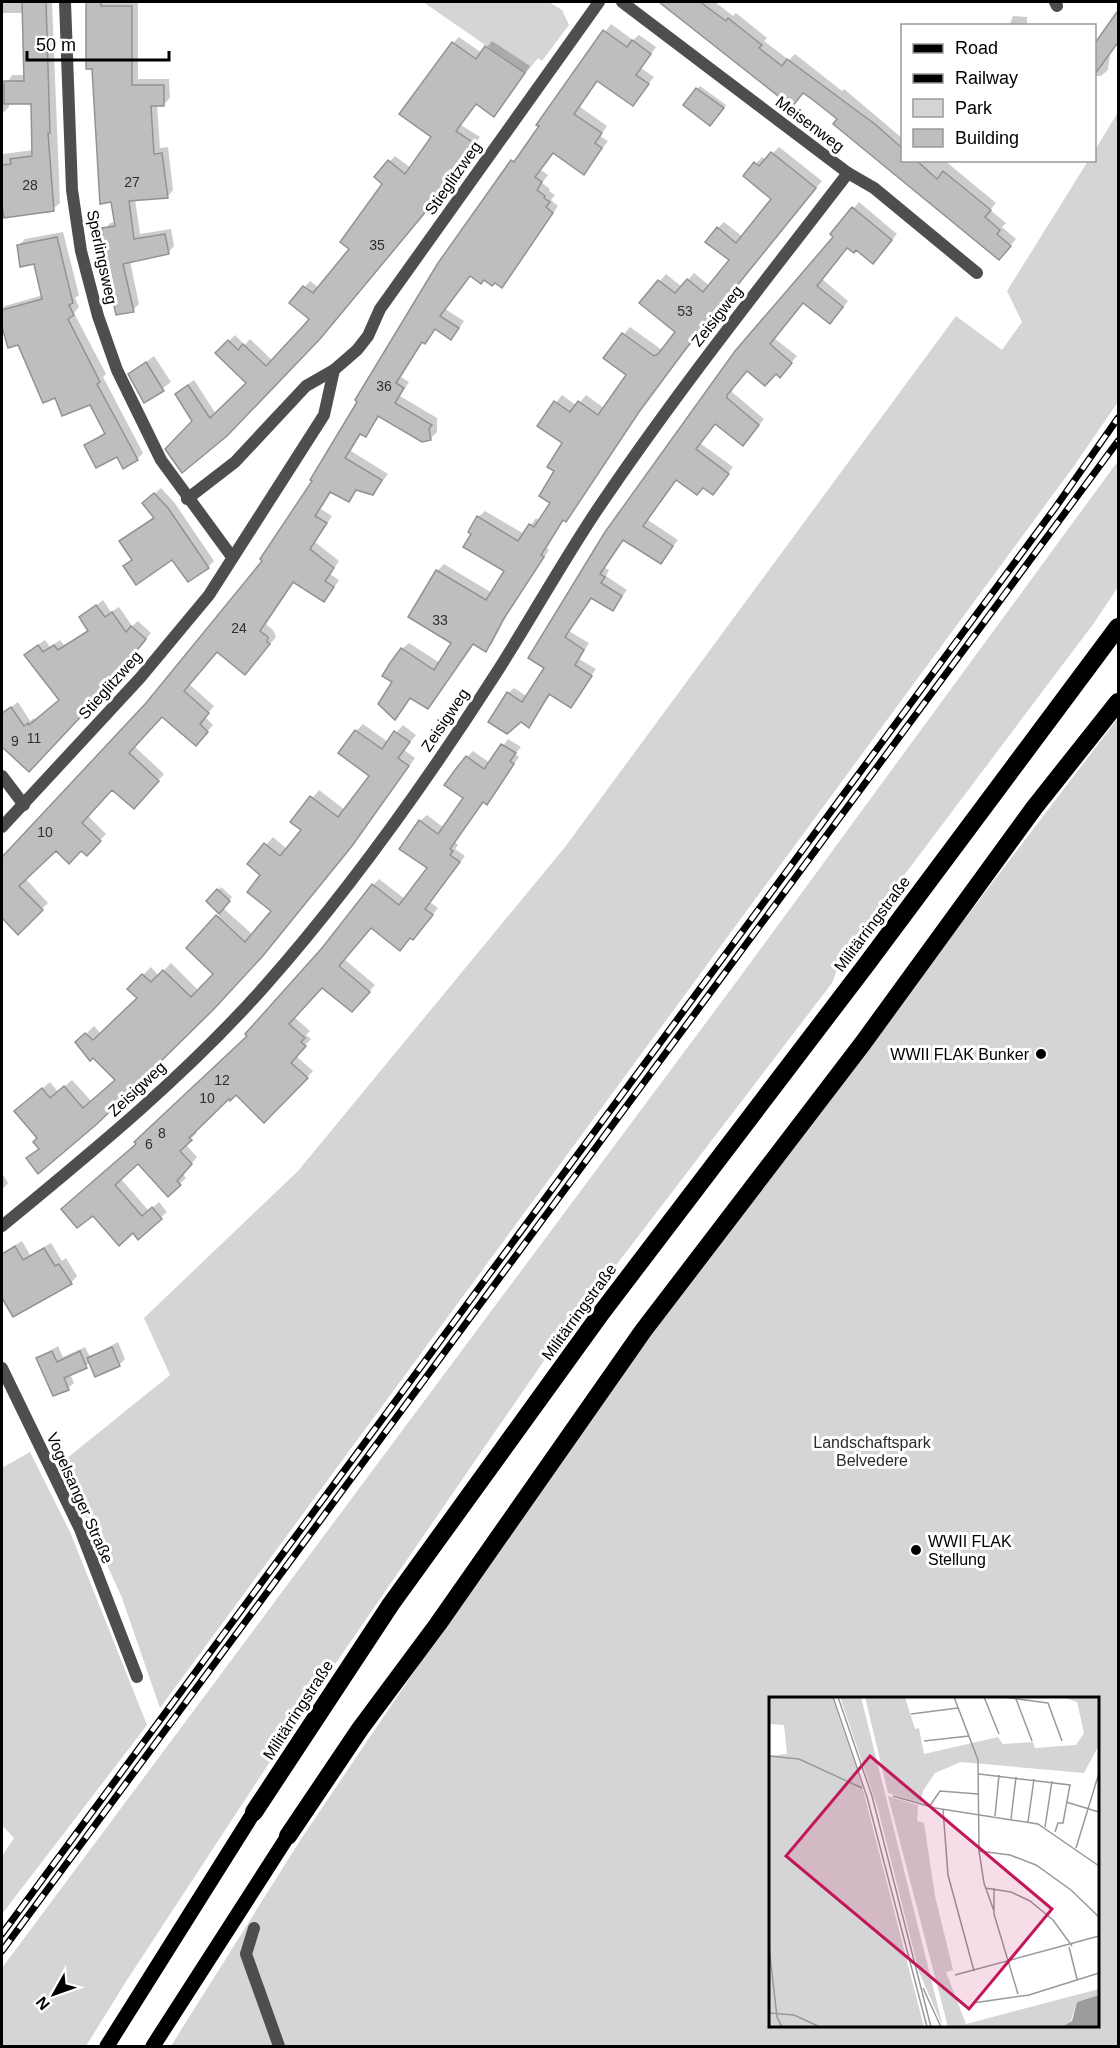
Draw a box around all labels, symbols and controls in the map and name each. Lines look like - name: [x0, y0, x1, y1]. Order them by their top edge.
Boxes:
- scale bar: [27, 24, 170, 62]
- legend: [901, 24, 1096, 162]
- text: 50 m: [36, 35, 76, 55]
- text: Road: [955, 38, 998, 58]
- text: Railway: [955, 68, 1018, 88]
- street label: Meisenweg: [773, 93, 847, 155]
- text: Park: [955, 98, 993, 118]
- text: Building: [955, 128, 1019, 148]
- street label: Stieglitzweg: [422, 138, 484, 218]
- house number: 27: [124, 174, 140, 190]
- house number: 28: [22, 177, 38, 193]
- street label: Sperlingsweg: [84, 208, 120, 306]
- house number: 35: [369, 237, 385, 253]
- street label: Zeisigweg: [688, 282, 746, 350]
- house number: 53: [677, 303, 693, 319]
- house number: 36: [376, 378, 392, 394]
- house number: 33: [432, 612, 448, 628]
- house number: 24: [231, 620, 247, 636]
- street label: Stieglitzweg: [75, 648, 145, 722]
- street label: Zeisigweg: [418, 685, 472, 755]
- house number: 11: [27, 730, 41, 746]
- house number: 9: [11, 733, 19, 749]
- house number: 10: [37, 824, 53, 840]
- street label: Militärringstraße: [831, 873, 913, 975]
- place label: WWII FLAK Bunker: [890, 1046, 1030, 1063]
- marker: WWII FLAK Bunker: [1034, 1047, 1048, 1061]
- street label: Zeisigweg: [105, 1058, 169, 1120]
- house number: 12: [214, 1072, 230, 1088]
- house number: 10: [199, 1090, 215, 1106]
- house number: 8: [158, 1125, 166, 1141]
- house number: 6: [145, 1136, 153, 1152]
- street label: Militärringstraße: [538, 1261, 620, 1363]
- street label: Vogelsanger Straße: [43, 1430, 117, 1566]
- park label: Landschaftspark Belvedere: [813, 1434, 932, 1469]
- place label: WWII FLAK Stellung: [928, 1533, 1012, 1568]
- marker: WWII FLAK Stellung: [909, 1543, 923, 1557]
- street label: Militärringstraße: [260, 1657, 336, 1763]
- inset map: [769, 1697, 1099, 2027]
- north arrow: [24, 1964, 84, 2024]
- text: N: [33, 1993, 53, 2013]

